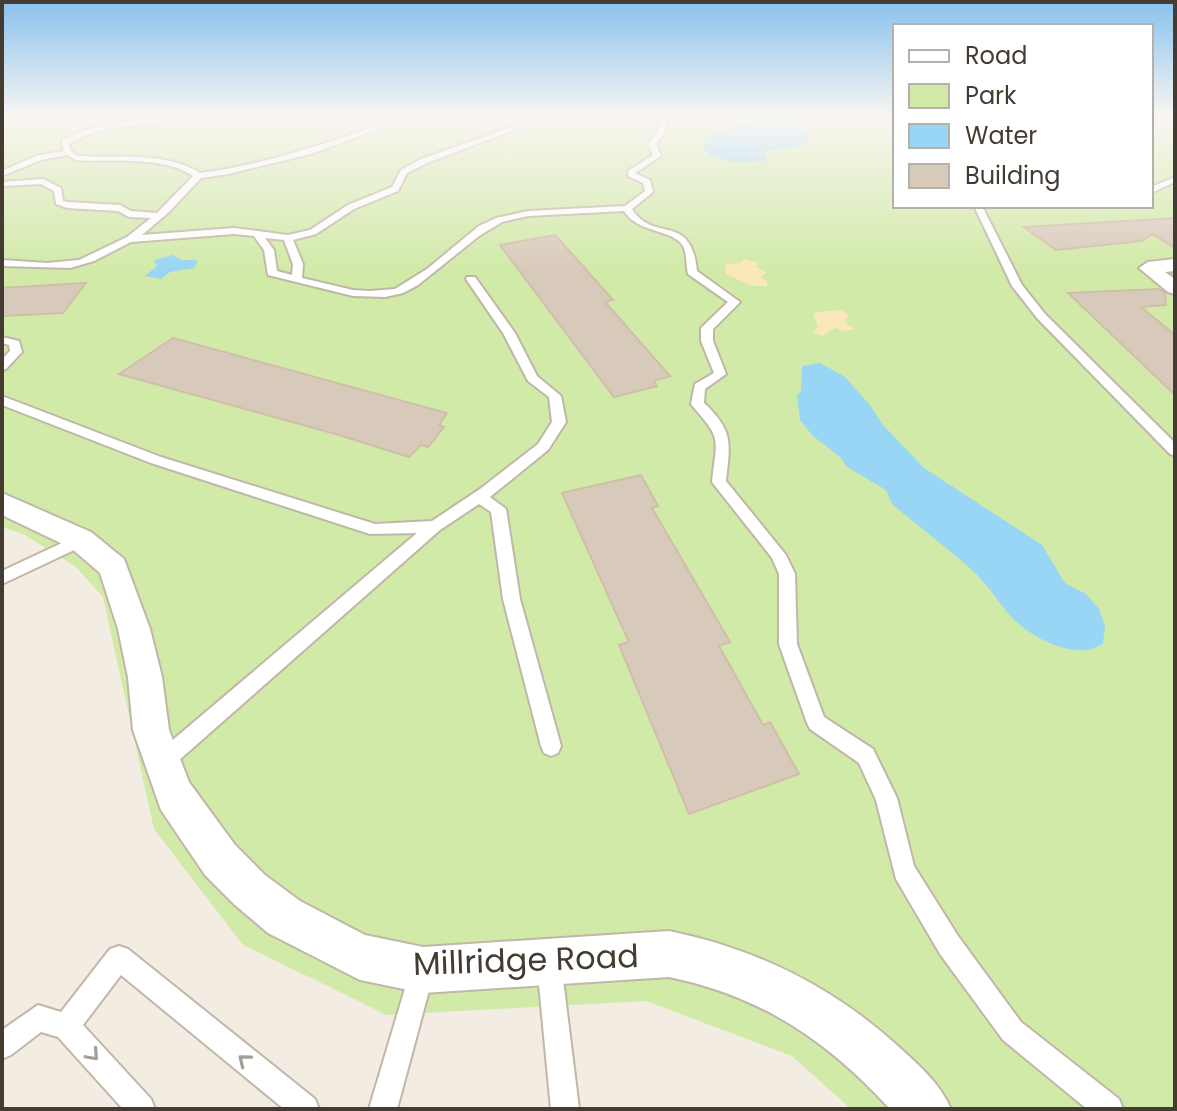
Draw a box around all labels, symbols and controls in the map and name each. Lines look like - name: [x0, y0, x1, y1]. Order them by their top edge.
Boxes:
- legend: [893, 24, 1153, 208]
- text: Road: [965, 39, 1027, 72]
- text: Park: [965, 79, 1017, 112]
- text: Water: [965, 119, 1037, 152]
- text: Building: [965, 159, 1061, 192]
- street label: Millridge Road: [412, 933, 640, 986]
- one-way arrow: [83, 1046, 97, 1061]
- one-way arrow: [239, 1055, 254, 1070]

